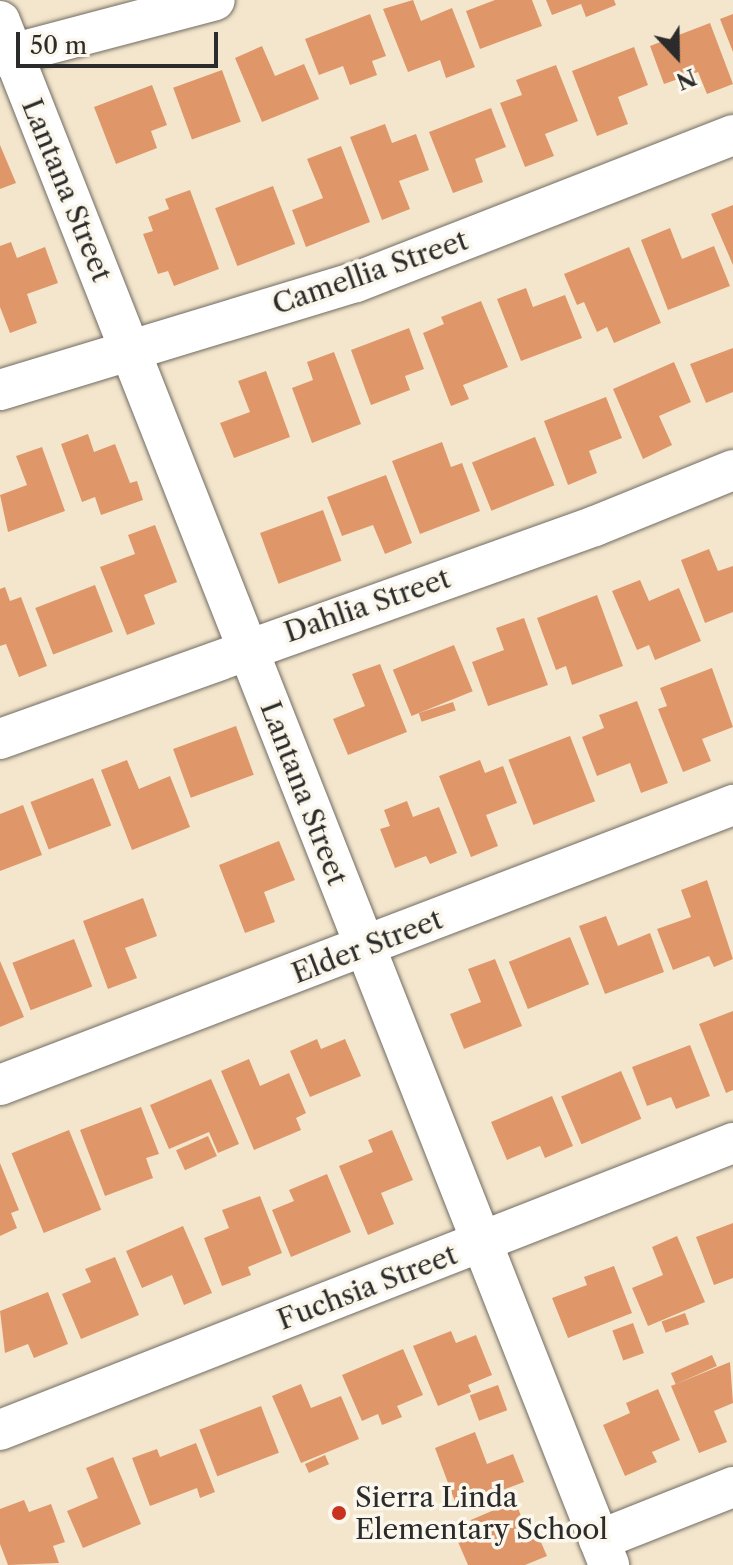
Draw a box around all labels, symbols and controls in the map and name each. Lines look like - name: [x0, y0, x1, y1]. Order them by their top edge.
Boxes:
- scale bar: [20, 16, 222, 66]
- north arrow: [637, 16, 717, 96]
- text: 50 m: [30, 31, 87, 60]
- text: N: [672, 63, 700, 95]
- street label: Lantana Street: [15, 94, 119, 286]
- street label: Camellia Street: [268, 223, 472, 321]
- street label: Dahlia Street: [280, 561, 454, 649]
- street label: Lantana Street: [253, 696, 355, 890]
- street label: Elder Street: [287, 902, 447, 990]
- street label: Fuchsia Street: [272, 1237, 462, 1337]
- place label: Sierra Linda Elementary School: [355, 1480, 609, 1546]
- marker: Sierra Linda Elementary School: [330, 1504, 348, 1522]

